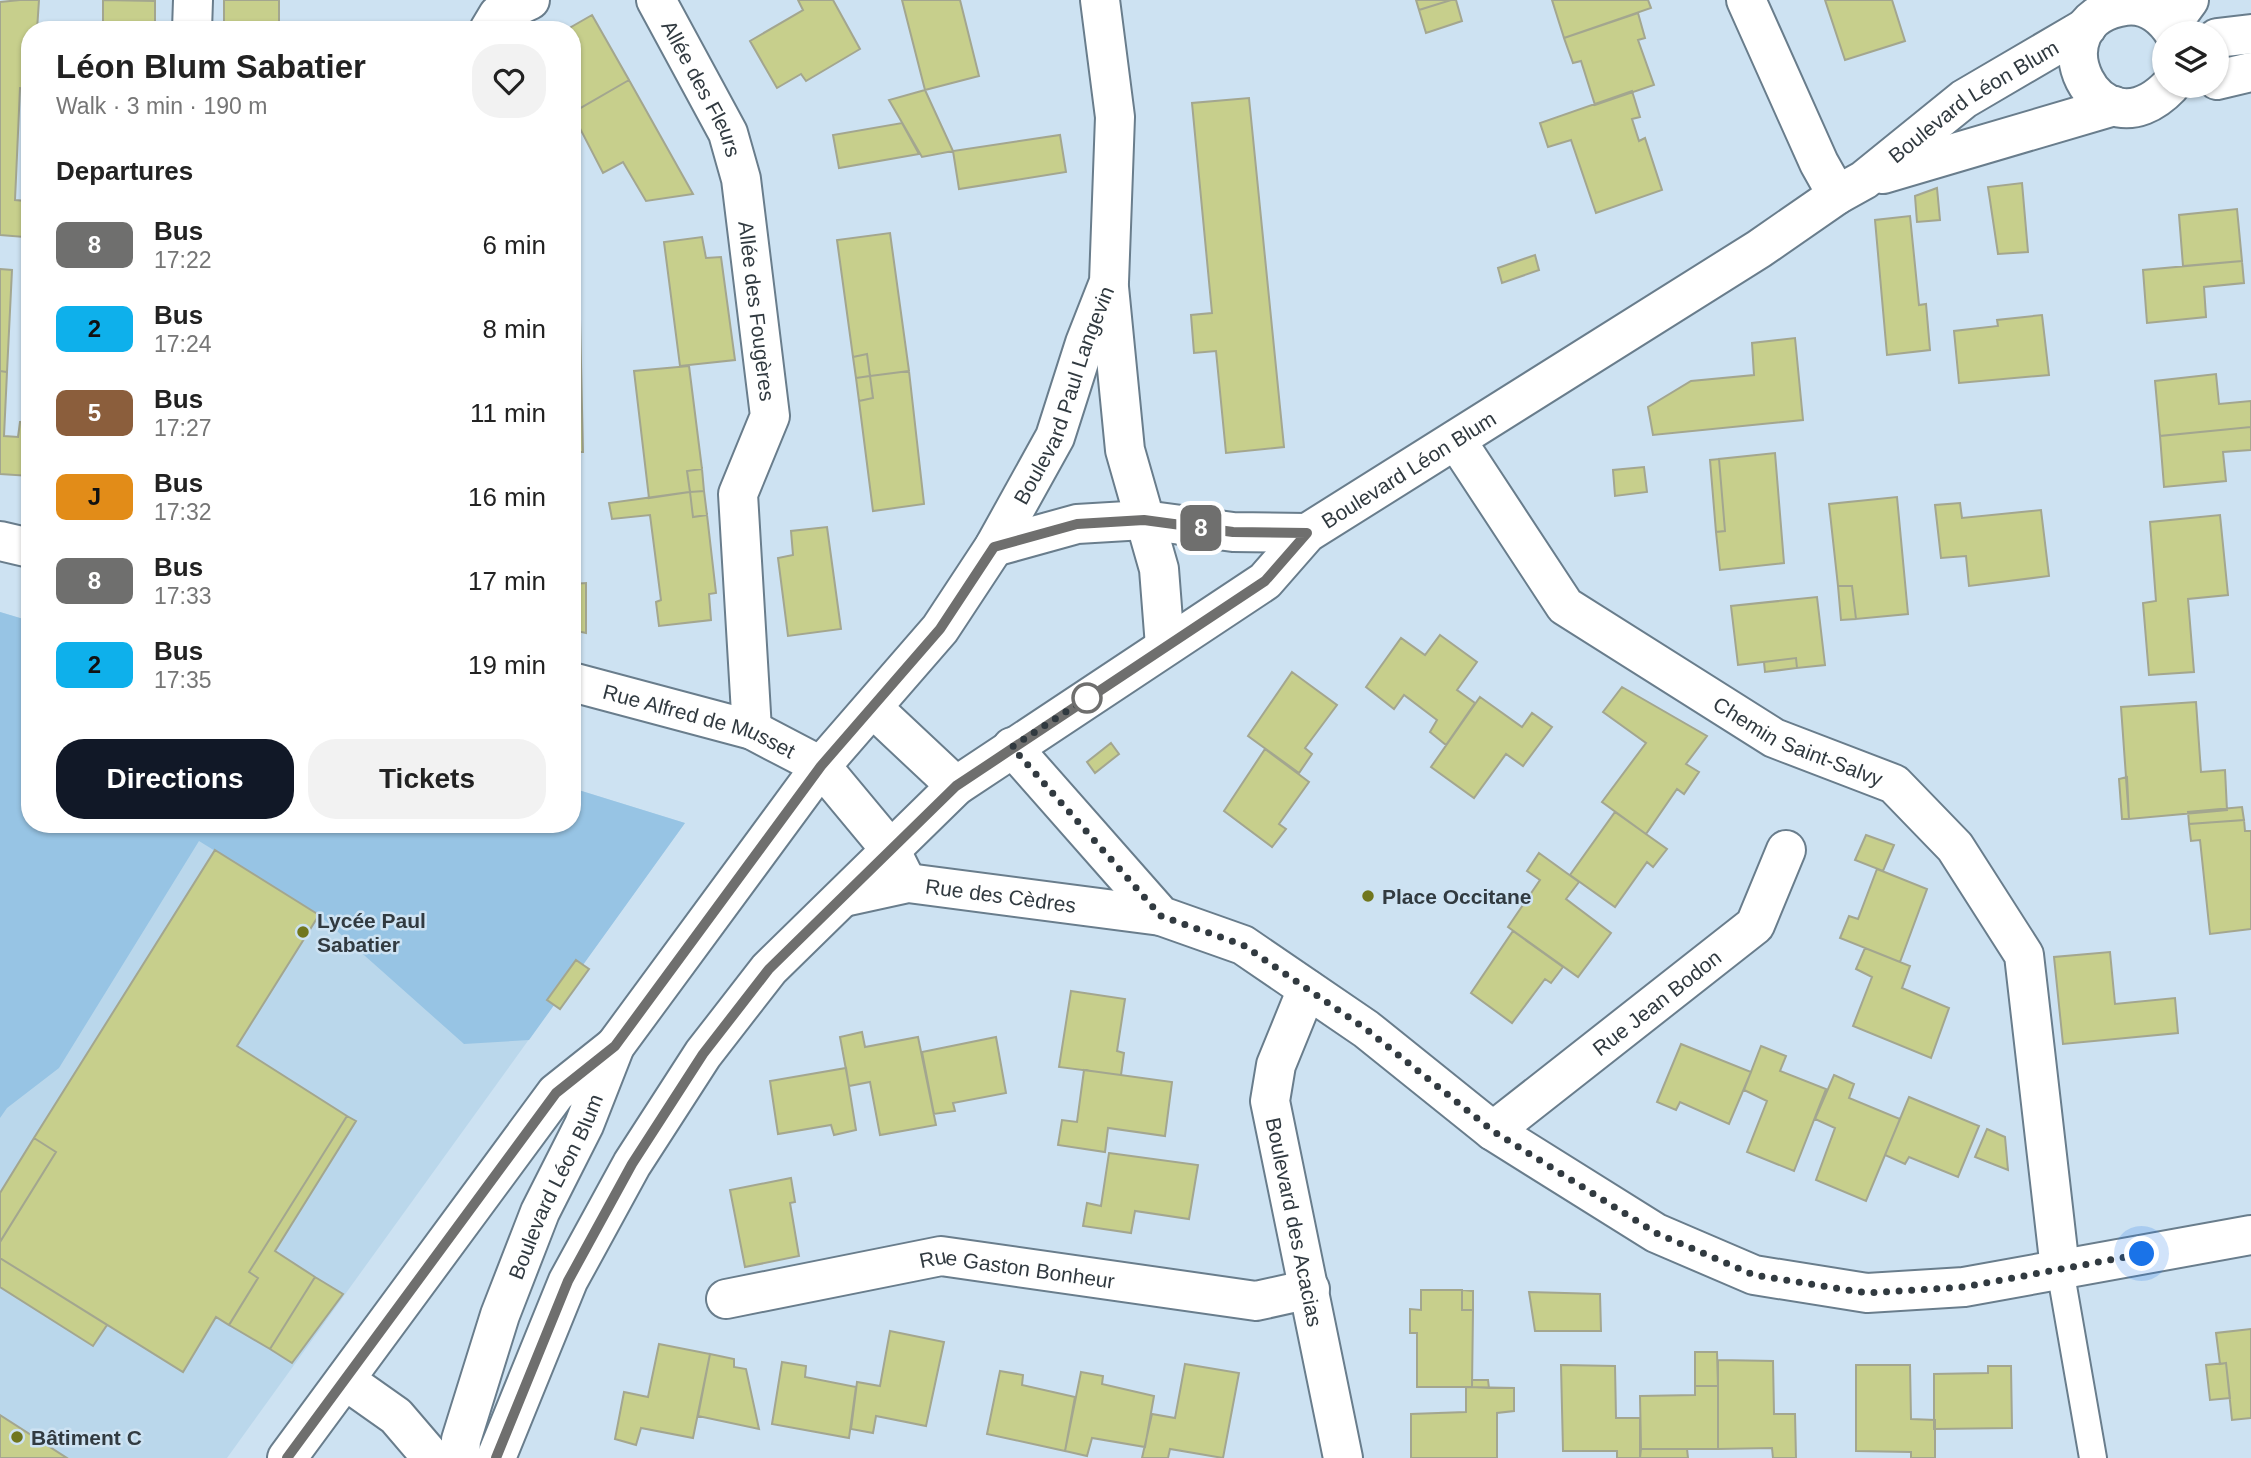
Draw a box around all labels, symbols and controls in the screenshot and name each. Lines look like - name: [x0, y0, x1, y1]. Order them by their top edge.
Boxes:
- street label: Allée des Fleurs: [658, 16, 746, 159]
- map controls: [2152, 21, 2229, 98]
- button: layers: [2152, 21, 2229, 98]
- street label: Boulevard Léon Blum: [1884, 35, 2062, 167]
- button: heart: [472, 44, 546, 118]
- text: Léon Blum Sabatier: [56, 48, 366, 85]
- text: Walk · 3 min · 190 m: [56, 93, 267, 119]
- text: Departures: [56, 156, 193, 186]
- text: Bus: [154, 216, 203, 246]
- street label: Allée des Fougères: [735, 220, 780, 402]
- text: 6 min: [482, 230, 546, 260]
- text: 8: [88, 231, 101, 258]
- text: 17:22: [154, 247, 212, 273]
- street label: Boulevard Paul Langevin: [1009, 283, 1118, 508]
- text: Bus: [154, 300, 203, 330]
- text: 8 min: [482, 314, 546, 344]
- text: 2: [88, 315, 101, 342]
- text: 17:24: [154, 331, 212, 357]
- text: Bus: [154, 384, 203, 414]
- text: 11 min: [470, 398, 546, 428]
- text: 5: [88, 399, 101, 426]
- street label: Boulevard Léon Blum: [1317, 406, 1500, 532]
- text: 17:27: [154, 415, 212, 441]
- text: Bus: [154, 468, 203, 498]
- text: 16 min: [468, 482, 546, 512]
- text: J: [88, 483, 101, 510]
- text: 17:32: [154, 499, 212, 525]
- line badge: 8: [1178, 505, 1224, 551]
- text: 8: [1194, 514, 1208, 541]
- text: Bus: [154, 552, 203, 582]
- text: 17 min: [468, 566, 546, 596]
- text: 8: [88, 567, 101, 594]
- text: 17:33: [154, 583, 212, 609]
- text: Bus: [154, 636, 203, 666]
- text: 19 min: [468, 650, 546, 680]
- text: 2: [88, 651, 101, 678]
- text: 17:35: [154, 667, 212, 693]
- street label: Rue Alfred de Musset: [600, 679, 799, 762]
- unlabelled marker: [1072, 683, 1102, 713]
- street label: Chemin Saint-Salvy: [1709, 691, 1886, 790]
- button: Directions: [56, 739, 294, 819]
- button: Tickets: [308, 739, 546, 819]
- street label: Rue des Cèdres: [924, 874, 1077, 916]
- place label: Place Occitane: [1382, 885, 1531, 908]
- marker: Place Occitane: [1360, 888, 1376, 904]
- place label: Lycée Paul Sabatier: [317, 909, 426, 956]
- marker: Lycée Paul Sabatier: [295, 924, 311, 940]
- street label: Rue Jean Bodon: [1588, 945, 1725, 1060]
- street label: Boulevard Léon Blum: [504, 1091, 607, 1282]
- street label: Boulevard des Acacias: [1262, 1115, 1327, 1328]
- your location: [2124, 1236, 2159, 1271]
- street label: Rue Gaston Bonheur: [917, 1244, 1116, 1292]
- place label: Bâtiment C: [31, 1426, 142, 1449]
- marker: Bâtiment C: [9, 1429, 25, 1445]

